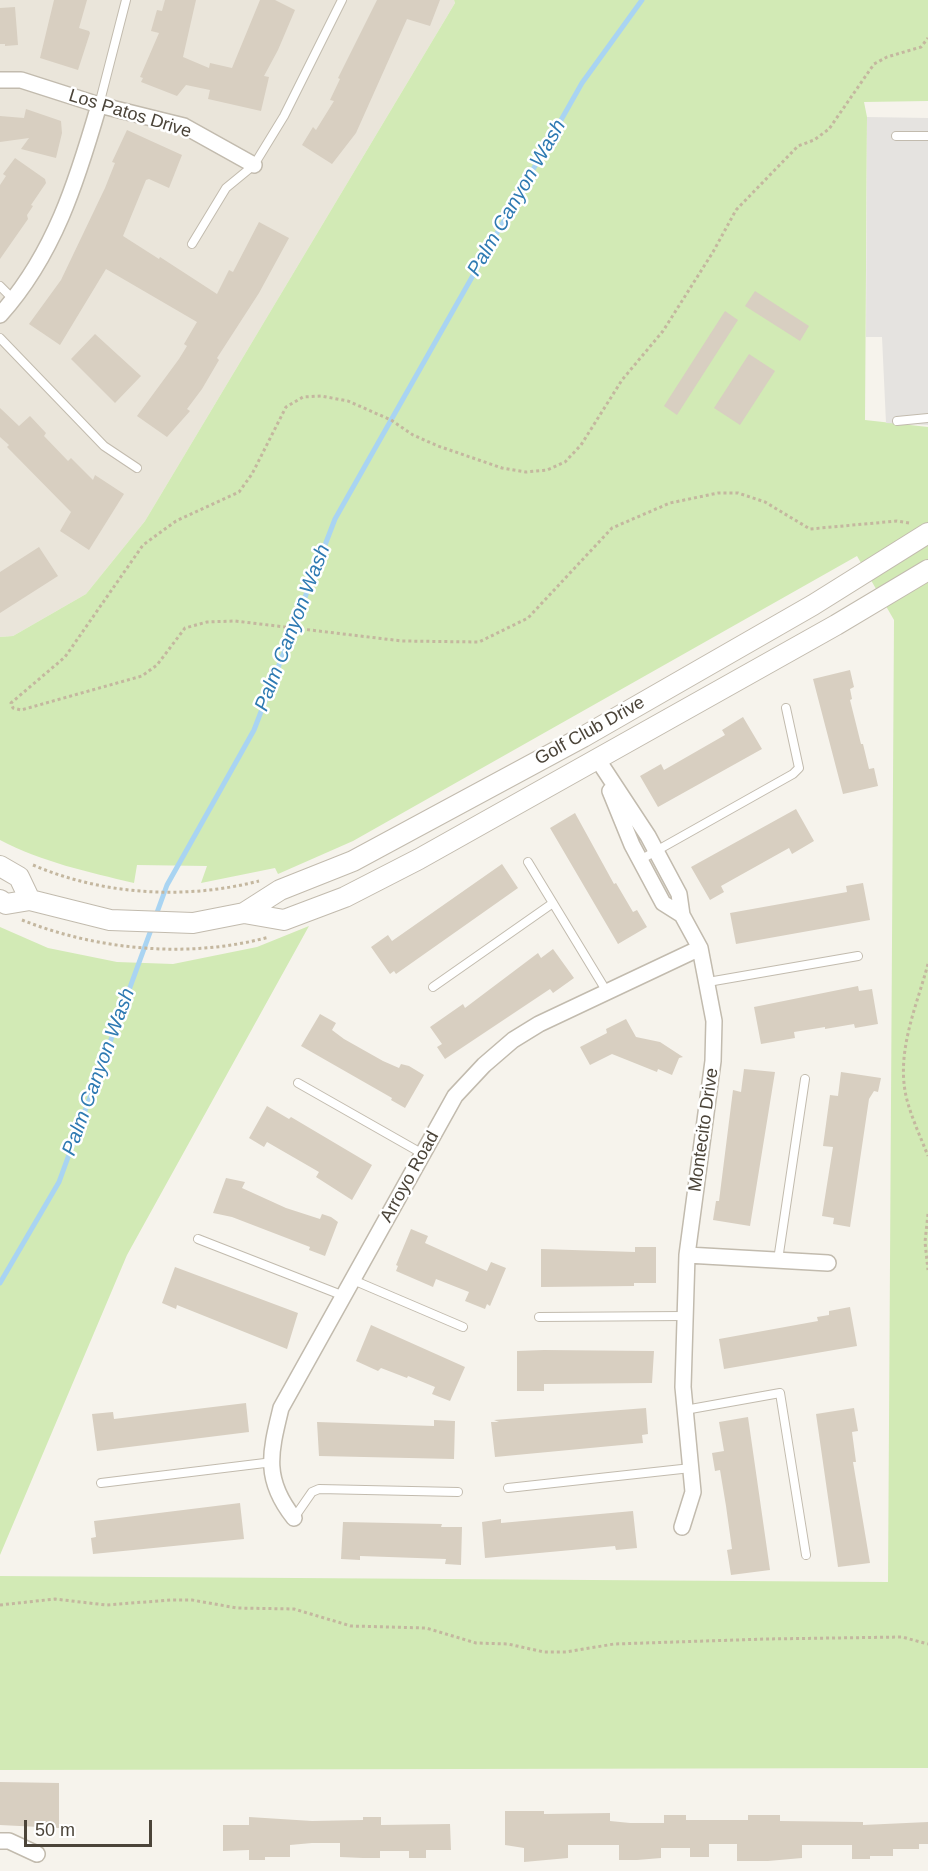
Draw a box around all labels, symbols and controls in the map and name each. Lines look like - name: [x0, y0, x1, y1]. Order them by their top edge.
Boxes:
- street label: Los Patos Drive: [66, 85, 194, 143]
- water label: Palm Canyon Wash: [463, 116, 571, 280]
- water label: Palm Canyon Wash: [250, 541, 336, 715]
- street label: Golf Club Drive: [531, 692, 649, 770]
- water label: Palm Canyon Wash: [58, 985, 140, 1159]
- street label: Montecito Drive: [685, 1067, 723, 1193]
- street label: Arroyo Road: [376, 1128, 444, 1226]
- scale bar: [27, 1808, 154, 1846]
- text: 50 m: [35, 1820, 75, 1840]

